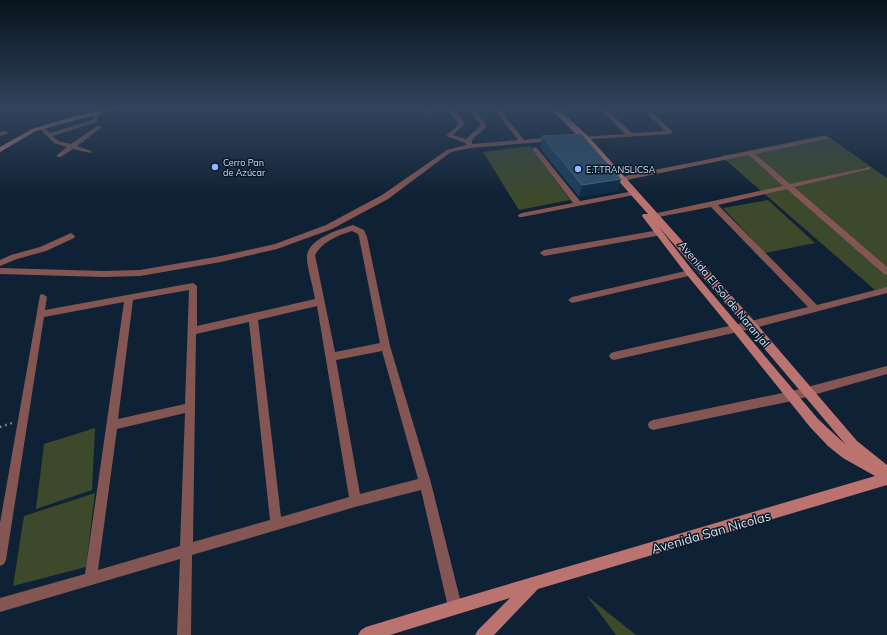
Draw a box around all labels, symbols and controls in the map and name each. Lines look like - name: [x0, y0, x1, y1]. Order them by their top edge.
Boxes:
- place label: Cerro Pan de Azúcar: [223, 157, 266, 178]
- marker: Cerro Pan de Azúcar: [210, 162, 220, 172]
- marker: E.T.TRANSLICSA: [573, 164, 583, 174]
- place label: E.T.TRANSLICSA: [586, 164, 656, 175]
- street label: Avenida El Sol de Naranjal: [675, 238, 773, 350]
- street label: Avenida San Nicolas: [649, 507, 773, 557]

